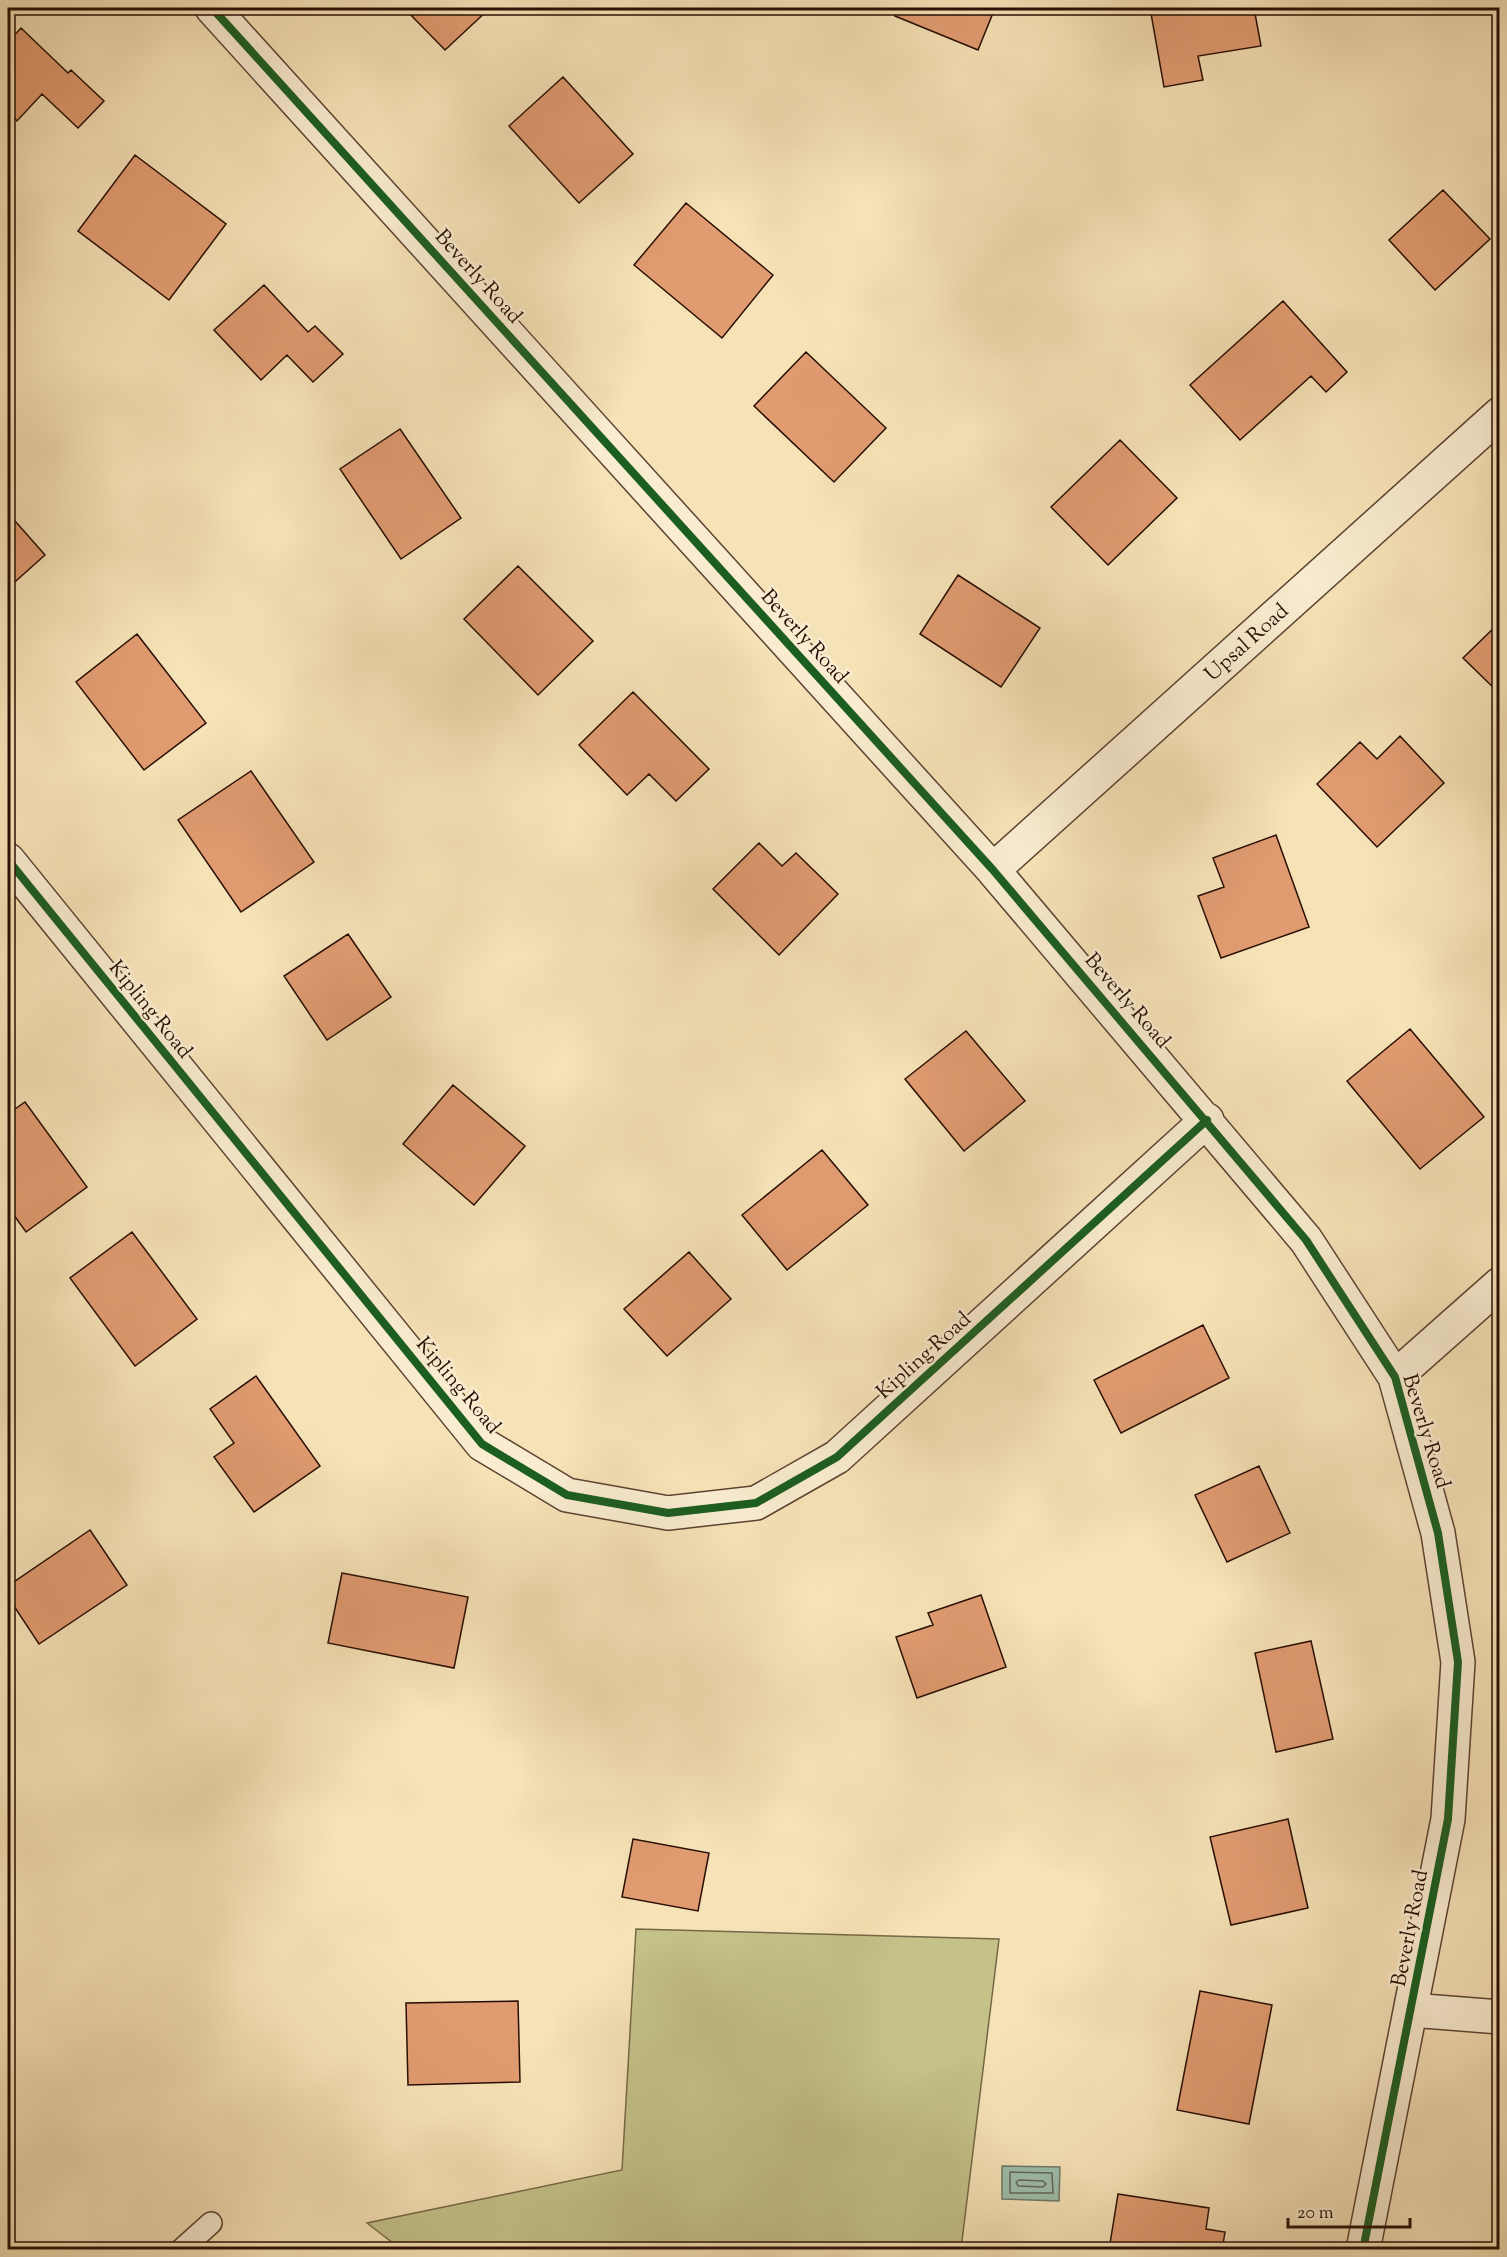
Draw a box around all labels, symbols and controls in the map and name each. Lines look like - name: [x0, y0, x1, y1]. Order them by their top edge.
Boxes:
- street label: Beverly Road: [427, 223, 528, 331]
- street label: Beverly Road: [753, 583, 854, 691]
- street label: Upsal Road: [1199, 597, 1296, 690]
- street label: Beverly Road: [1076, 947, 1177, 1056]
- street label: Kipling Road: [100, 955, 198, 1066]
- street label: Kipling Road: [870, 1306, 979, 1407]
- street label: Kipling Road: [408, 1331, 507, 1441]
- street label: Beverly Road: [1393, 1371, 1457, 1493]
- street label: Beverly Road: [1385, 1867, 1437, 1989]
- scale bar: [1288, 2191, 1410, 2229]
- text: 20 m: [1297, 2201, 1334, 2227]

